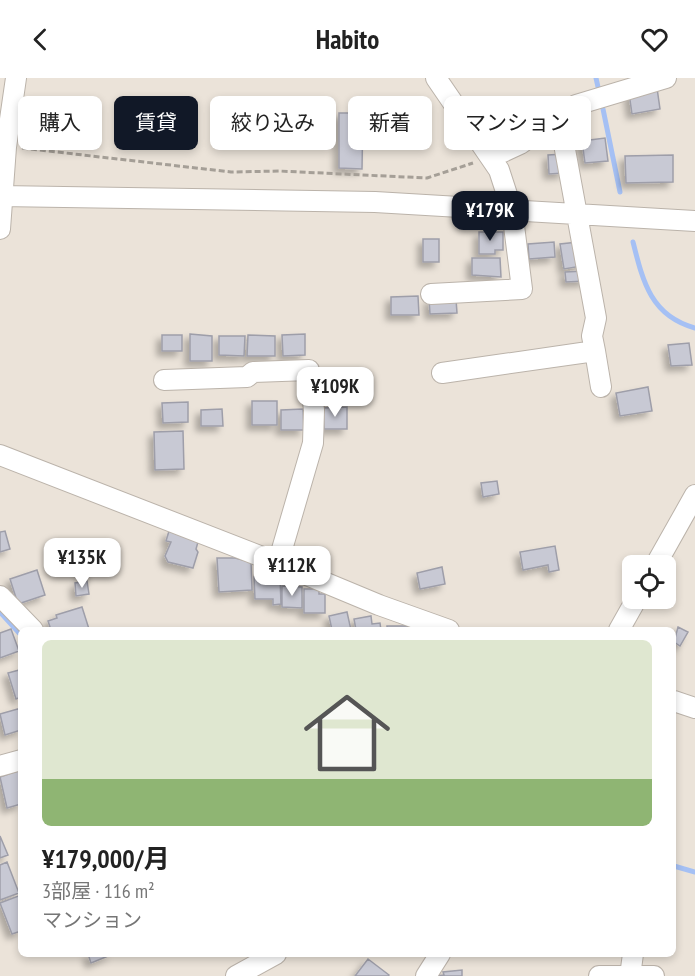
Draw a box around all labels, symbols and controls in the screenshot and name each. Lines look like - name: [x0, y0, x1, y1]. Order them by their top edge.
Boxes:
- text: Habito: [316, 22, 379, 56]
- icon: back: [24, 23, 57, 56]
- icon: heart: [638, 23, 671, 56]
- chip: 購入: [18, 96, 102, 150]
- chip: 賃貸: [114, 96, 198, 150]
- chip: 絞り込み: [210, 96, 336, 150]
- chip: 新着: [348, 96, 432, 150]
- chip: マンション: [444, 96, 591, 150]
- pin: ¥179K: [448, 191, 532, 242]
- text: ¥179K: [466, 197, 514, 223]
- pin: ¥109K: [293, 367, 377, 418]
- text: ¥109K: [311, 373, 359, 399]
- pin: ¥135K: [40, 538, 124, 589]
- text: ¥135K: [58, 544, 106, 570]
- pin: ¥112K: [250, 546, 334, 597]
- text: ¥112K: [268, 552, 316, 578]
- map controls: [622, 555, 676, 609]
- button: locate: [622, 555, 676, 609]
- icon: home: [293, 679, 401, 787]
- text: ¥179,000/月: [42, 842, 170, 875]
- text: 3部屋 · 116 m²: [42, 878, 155, 904]
- text: マンション: [42, 907, 142, 933]

